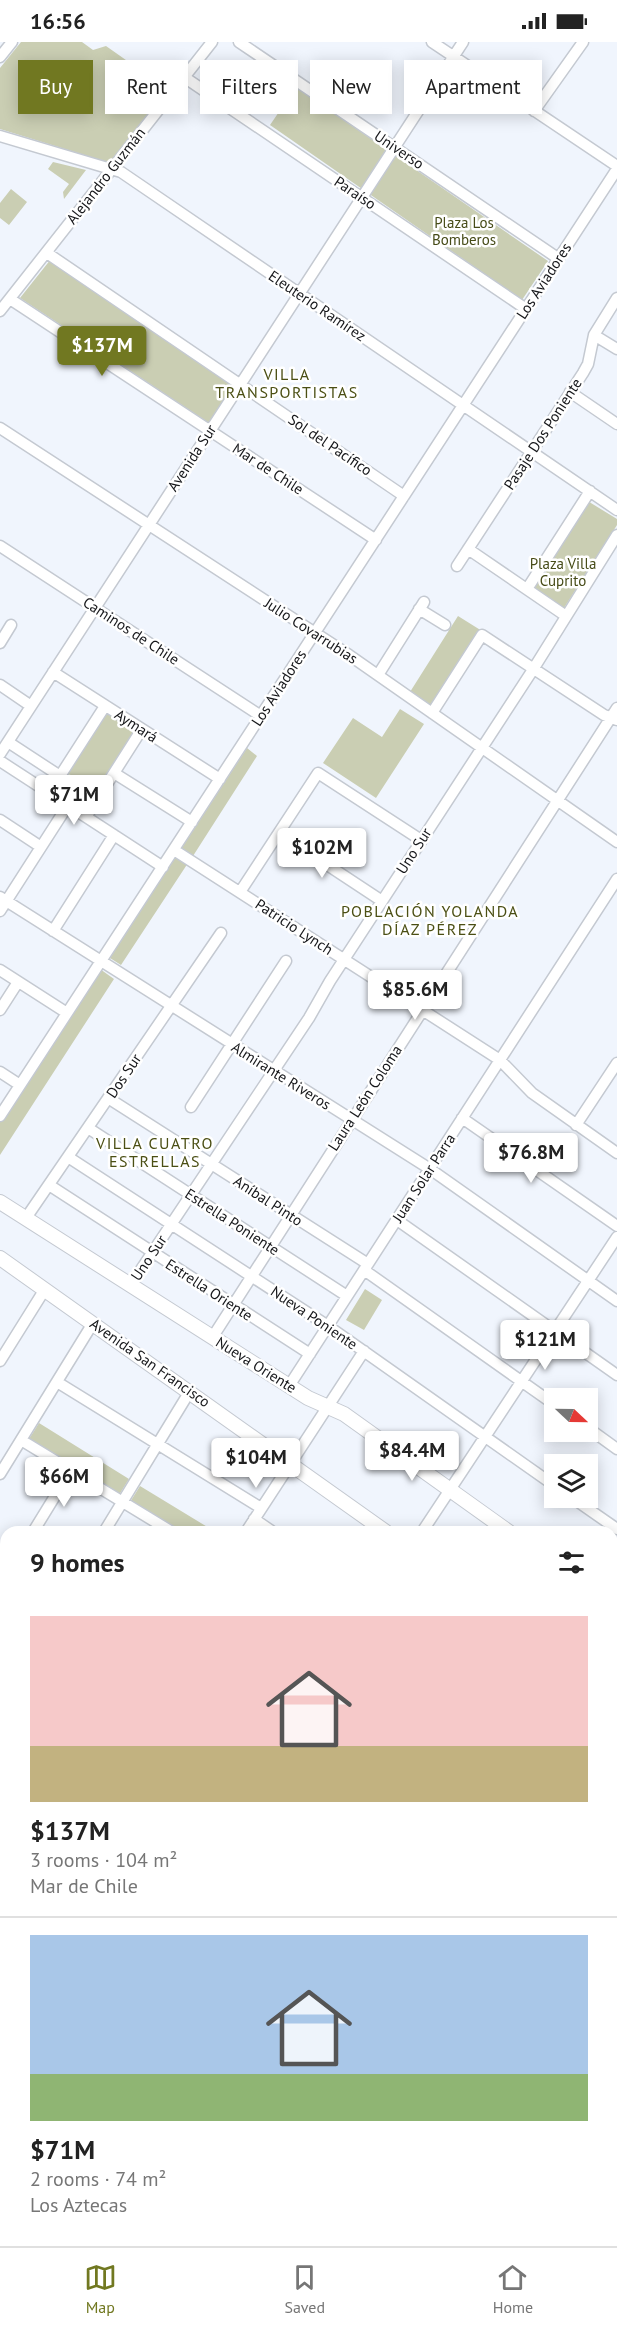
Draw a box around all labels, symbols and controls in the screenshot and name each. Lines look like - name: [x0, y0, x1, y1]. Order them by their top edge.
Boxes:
- text: 16:56: [30, 7, 86, 35]
- chip: Buy: [18, 60, 93, 114]
- chip: Rent: [105, 60, 188, 114]
- chip: Filters: [200, 60, 298, 114]
- chip: New: [310, 60, 392, 114]
- chip: Apartment: [404, 60, 542, 114]
- street label: Alejandro Guzmán: [62, 124, 149, 228]
- street label: Universo: [371, 126, 428, 173]
- street label: Paraíso: [331, 172, 380, 213]
- park label: Plaza Los Bomberos: [432, 213, 496, 249]
- street label: Los Aviadores: [512, 239, 575, 322]
- street label: Eleuterio Ramírez: [265, 266, 370, 345]
- pin: $137M: [60, 326, 144, 377]
- text: $137M: [71, 332, 133, 358]
- district label: VILLA TRANSPORTISTAS: [215, 364, 359, 402]
- street label: Pasaje Dos Poniente: [499, 374, 586, 493]
- street label: Sol del Pacífico: [285, 410, 376, 480]
- street label: Avenida Sur: [163, 421, 220, 495]
- street label: Mar de Chile: [229, 439, 307, 499]
- park label: Plaza Villa Cuprito: [530, 554, 596, 590]
- street label: Caminos de Chile: [80, 592, 183, 669]
- street label: Julio Covarrubias: [260, 593, 362, 668]
- street label: Los Aviadores: [247, 646, 310, 729]
- street label: Aymará: [111, 705, 161, 746]
- pin: $71M: [38, 775, 110, 826]
- text: $71M: [49, 781, 99, 807]
- street label: Uno Sur: [392, 824, 435, 877]
- pin: $102M: [280, 828, 364, 879]
- text: $102M: [291, 834, 353, 860]
- street label: Patricio Lynch: [252, 894, 337, 959]
- district label: POBLACIÓN YOLANDA DÍAZ PÉREZ: [341, 901, 519, 939]
- pin: $85.6M: [366, 970, 464, 1021]
- text: $85.6M: [382, 976, 448, 1002]
- street label: Almirante Riveros: [228, 1037, 335, 1114]
- street label: Laura León Coloma: [323, 1041, 406, 1154]
- street label: Dos Sur: [102, 1050, 145, 1101]
- street label: Juan Solar Parra: [387, 1130, 459, 1227]
- district label: VILLA CUATRO ESTRELLAS: [95, 1133, 214, 1171]
- pin: $76.8M: [482, 1133, 580, 1184]
- text: $76.8M: [498, 1139, 564, 1165]
- street label: Aníbal Pinto: [230, 1171, 306, 1230]
- street label: Estrella Poniente: [181, 1184, 283, 1259]
- street label: Uno Sur: [126, 1231, 171, 1284]
- street label: Estrella Oriente: [162, 1254, 256, 1325]
- street label: Nueva Poniente: [267, 1282, 361, 1354]
- street label: Avenida San Francisco: [87, 1314, 214, 1411]
- pin: $121M: [503, 1320, 587, 1371]
- text: $121M: [514, 1326, 576, 1352]
- street label: Nueva Oriente: [212, 1332, 300, 1397]
- north arrow: [544, 1388, 598, 1442]
- map controls: [544, 1388, 598, 1508]
- pin: $84.4M: [363, 1431, 461, 1482]
- text: $84.4M: [379, 1437, 445, 1463]
- pin: $104M: [214, 1438, 298, 1489]
- text: $104M: [225, 1444, 287, 1470]
- button: layers: [544, 1454, 598, 1508]
- pin: $66M: [28, 1457, 100, 1508]
- text: $66M: [39, 1463, 89, 1489]
- text: 9 homes: [30, 1546, 125, 1579]
- icon: filters: [555, 1546, 588, 1579]
- icon: home: [255, 1655, 363, 1763]
- text: $137M: [30, 1814, 110, 1847]
- text: 3 rooms · 104 m²: [30, 1847, 177, 1873]
- text: Mar de Chile: [30, 1873, 138, 1899]
- icon: home: [255, 1974, 363, 2082]
- text: $71M: [30, 2133, 95, 2166]
- text: 2 rooms · 74 m²: [30, 2166, 166, 2192]
- text: Los Aztecas: [30, 2192, 127, 2218]
- tab: Map: [84, 2261, 117, 2317]
- tab: Saved: [284, 2261, 325, 2317]
- tab: Home: [493, 2261, 533, 2317]

